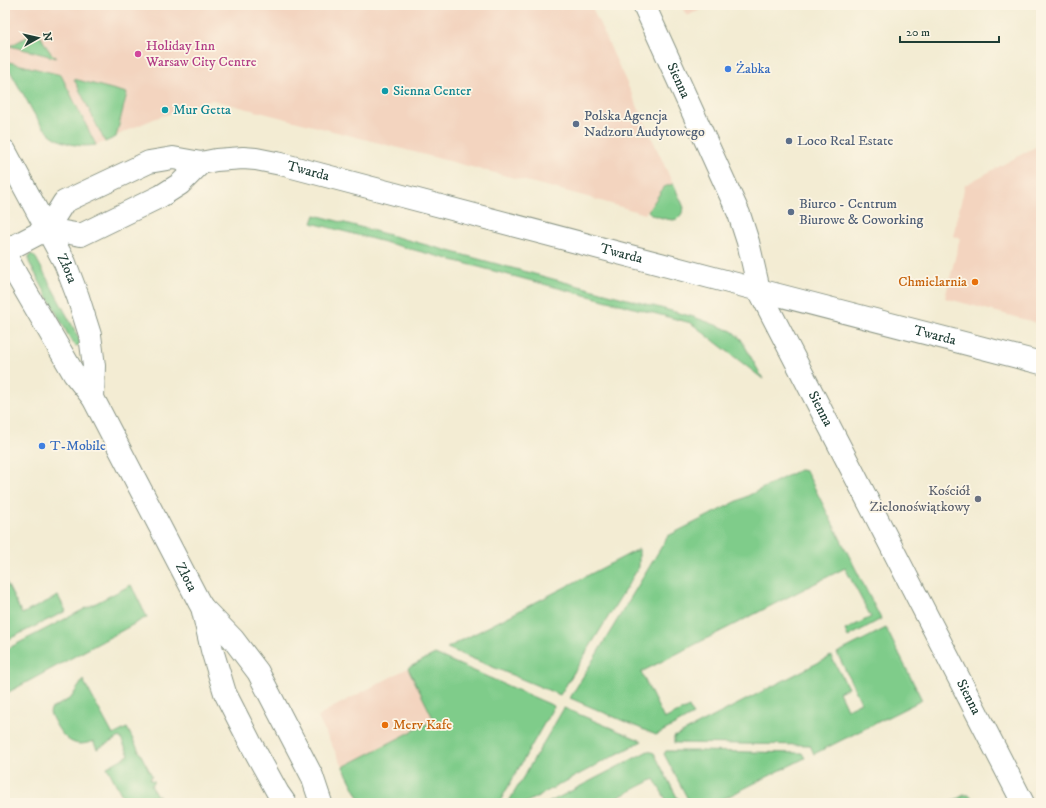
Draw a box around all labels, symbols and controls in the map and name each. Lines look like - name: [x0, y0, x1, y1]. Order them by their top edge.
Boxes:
- north arrow: [18, 18, 58, 58]
- scale bar: [900, 18, 999, 44]
- text: 20 m: [906, 25, 930, 40]
- text: N: [39, 31, 54, 42]
- place label: Holiday Inn Warsaw City Centre: [145, 37, 257, 71]
- marker: Holiday Inn Warsaw City Centre: [133, 49, 143, 59]
- street label: Sienna: [662, 60, 694, 101]
- place label: Żabka: [736, 60, 770, 78]
- marker: Żabka: [723, 64, 733, 74]
- place label: Sienna Center: [393, 82, 472, 100]
- marker: Sienna Center: [380, 86, 390, 96]
- place label: Mur Getta: [173, 101, 231, 119]
- marker: Mur Getta: [160, 105, 170, 115]
- place label: Polska Agencja Nadzoru Audytowego: [584, 107, 705, 141]
- marker: Polska Agencja Nadzoru Audytowego: [571, 119, 581, 129]
- place label: Loco Real Estate: [797, 132, 893, 150]
- marker: Loco Real Estate: [784, 136, 794, 146]
- street label: Twarda: [285, 157, 331, 185]
- place label: Biurco - Centrum Biurowe & Coworking: [799, 195, 923, 229]
- marker: Biurco - Centrum Biurowe & Coworking: [786, 207, 796, 217]
- street label: Twarda: [598, 240, 645, 268]
- street label: Złota: [53, 251, 81, 286]
- place label: Chmielarnia: [898, 273, 967, 291]
- marker: Chmielarnia: [970, 277, 980, 287]
- street label: Twarda: [912, 321, 958, 350]
- street label: Sienna: [804, 388, 837, 430]
- place label: T-Mobile: [50, 437, 106, 455]
- marker: T-Mobile: [37, 441, 47, 451]
- place label: Kościół Zielonoświątkowy: [870, 482, 971, 516]
- marker: Kościół Zielonoświątkowy: [973, 494, 983, 504]
- street label: Złota: [171, 560, 201, 595]
- street label: Sienna: [952, 676, 985, 718]
- place label: Merv Kafe: [393, 716, 452, 734]
- marker: Merv Kafe: [380, 720, 390, 730]

